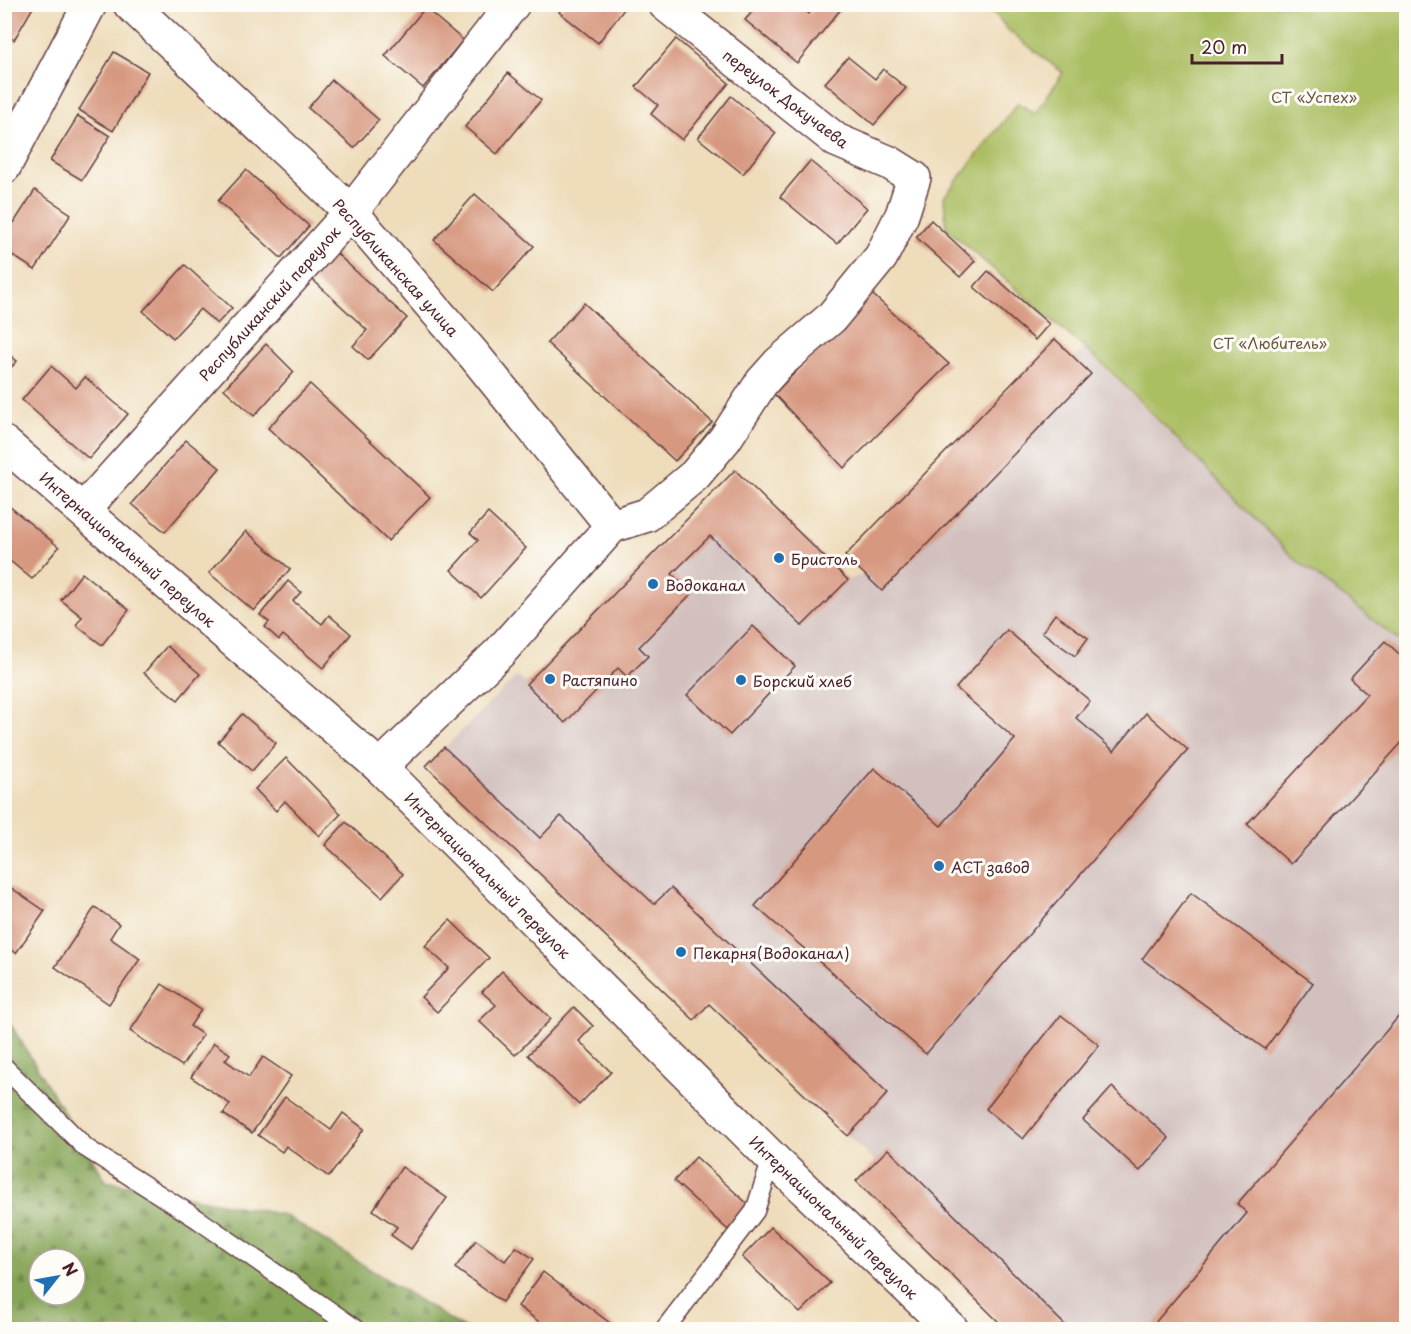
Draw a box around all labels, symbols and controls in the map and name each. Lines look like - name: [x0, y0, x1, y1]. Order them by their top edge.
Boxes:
- scale bar: [1192, 27, 1282, 65]
- text: 20 m: [1201, 33, 1247, 60]
- street label: переулок Докучаева: [718, 43, 854, 153]
- park label: СТ «Успех»: [1271, 85, 1358, 108]
- street label: Республиканская улица: [328, 193, 465, 342]
- street label: Республиканский переулок: [193, 220, 345, 386]
- park label: СТ «Любитель»: [1213, 331, 1328, 354]
- street label: Интернациональный переулок: [35, 466, 221, 632]
- place label: Бристоль: [791, 547, 858, 570]
- marker: Бристоль: [772, 551, 786, 565]
- place label: Водоканал: [665, 573, 746, 596]
- marker: Водоканал: [646, 577, 660, 591]
- place label: Растяпино: [562, 668, 638, 691]
- place label: Борский хлеб: [753, 669, 852, 692]
- marker: Растяпино: [543, 672, 557, 686]
- marker: Борский хлеб: [734, 673, 748, 687]
- street label: Интернациональный переулок: [400, 787, 576, 963]
- place label: АСТ завод: [951, 855, 1030, 878]
- marker: АСТ завод: [932, 859, 946, 873]
- place label: Пекарня(Водоканал): [693, 941, 850, 964]
- marker: Пекарня(Водоканал): [674, 945, 688, 959]
- street label: Интернациональный переулок: [744, 1130, 924, 1304]
- north arrow: [27, 1247, 87, 1307]
- text: N: [57, 1257, 84, 1280]

